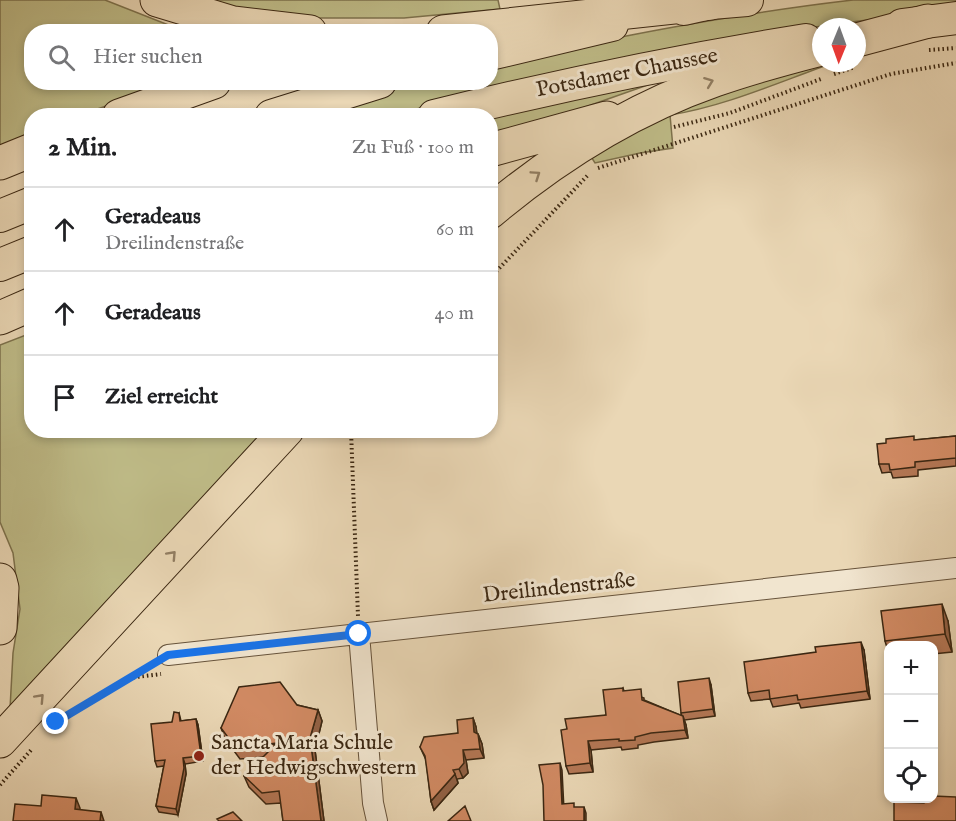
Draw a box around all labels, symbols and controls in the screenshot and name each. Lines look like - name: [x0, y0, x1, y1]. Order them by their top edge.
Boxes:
- north arrow: [812, 18, 866, 72]
- search box: [24, 24, 498, 90]
- icon: search: [45, 41, 78, 74]
- street label: Potsdamer Chaussee: [534, 42, 720, 104]
- text: Hier suchen: [93, 43, 203, 71]
- one-way arrow: [703, 77, 714, 90]
- text: 2 Min.: [48, 131, 117, 164]
- text: Zu Fuß · 100 m: [352, 135, 474, 160]
- one-way arrow: [529, 171, 540, 182]
- text: Geradeaus: [105, 203, 201, 231]
- icon: ahead: [48, 213, 81, 246]
- text: 60 m: [436, 217, 474, 242]
- text: Dreilindenstraße: [105, 231, 244, 256]
- icon: ahead: [48, 297, 81, 330]
- text: Geradeaus: [105, 299, 201, 327]
- text: 40 m: [435, 301, 474, 326]
- icon: arrive: [48, 381, 81, 414]
- text: Ziel erreicht: [105, 383, 218, 411]
- one-way arrow: [165, 551, 176, 562]
- street label: Dreilindenstraße: [481, 566, 637, 610]
- route start: [345, 620, 371, 646]
- map controls: [884, 641, 938, 803]
- button: +: [884, 641, 938, 695]
- one-way arrow: [33, 695, 44, 705]
- button: −: [884, 695, 938, 749]
- route end: [42, 708, 68, 734]
- place label: Sancta Maria Schule der Hedwigschwestern: [211, 729, 417, 782]
- marker: Sancta Maria Schule der Hedwigschwestern: [192, 749, 206, 763]
- button: locate: [884, 749, 938, 803]

